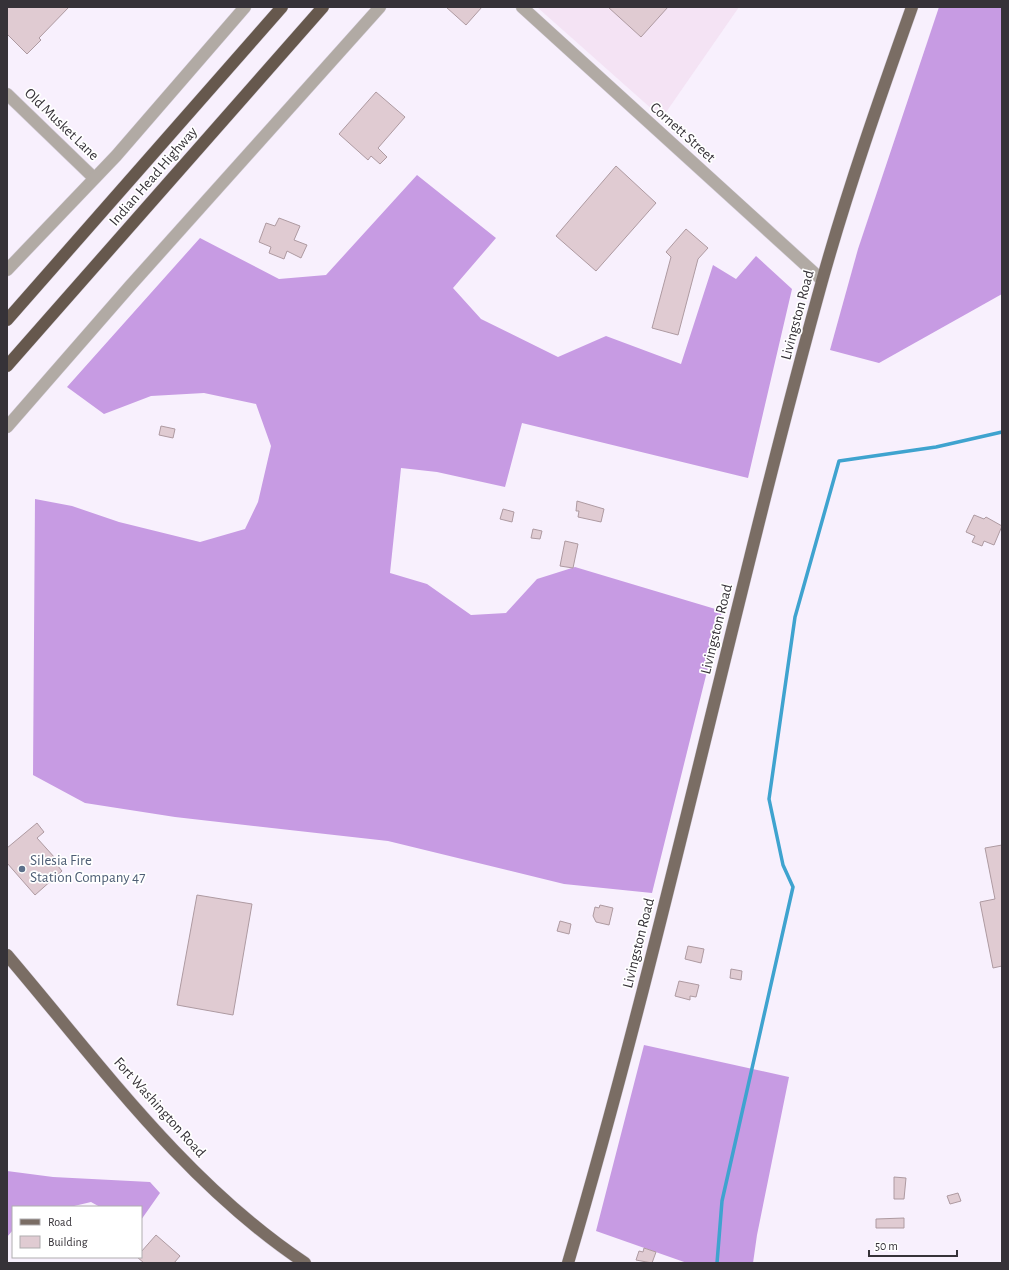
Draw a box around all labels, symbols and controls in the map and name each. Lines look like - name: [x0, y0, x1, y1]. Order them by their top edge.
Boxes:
- street label: Old Musket Lane: [22, 85, 102, 163]
- street label: Cornett Street: [647, 100, 718, 165]
- street label: Indian Head Highway: [106, 124, 201, 229]
- street label: Livingston Road: [778, 268, 817, 362]
- street label: Livingston Road: [698, 582, 735, 676]
- place label: Silesia Fire Station Company 47: [30, 853, 146, 885]
- marker: Silesia Fire Station Company 47: [17, 864, 27, 874]
- street label: Livingston Road: [620, 896, 657, 990]
- street label: Fort Washington Road: [111, 1055, 208, 1160]
- legend: [12, 1206, 142, 1258]
- text: Road: [48, 1216, 72, 1228]
- scale bar: [869, 1232, 957, 1258]
- text: Building: [48, 1236, 88, 1248]
- text: 50 m: [875, 1240, 898, 1252]

